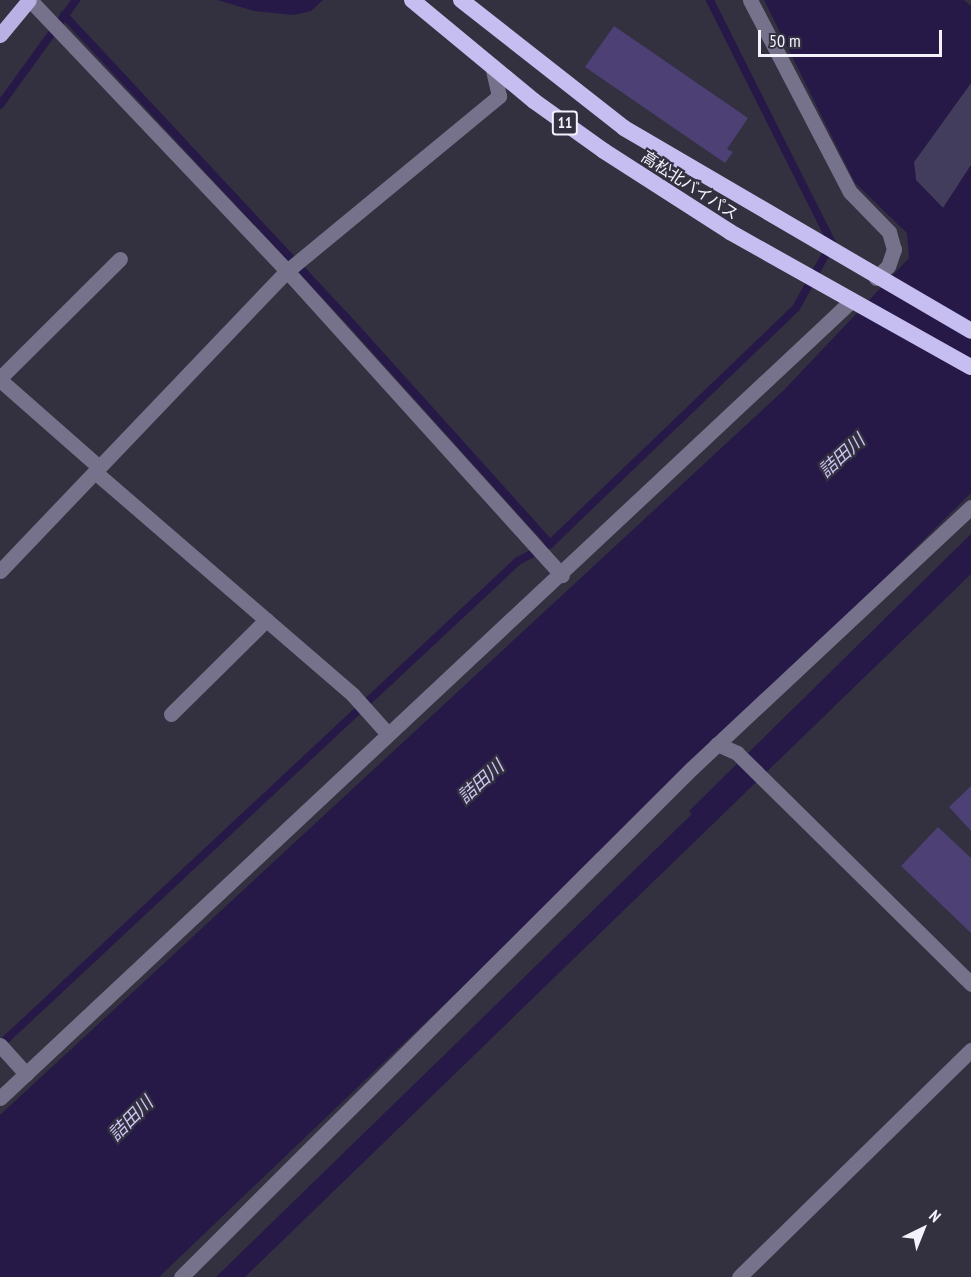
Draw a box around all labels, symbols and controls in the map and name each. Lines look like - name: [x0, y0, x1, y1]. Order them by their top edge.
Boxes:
- scale bar: [761, 18, 946, 56]
- text: 50 m: [769, 29, 801, 52]
- road number: 11: [552, 111, 578, 135]
- street label: 高松北バイパス: [638, 146, 742, 224]
- water label: 詰田川: [815, 430, 869, 482]
- water label: 詰田川: [454, 756, 508, 808]
- water label: 詰田川: [104, 1092, 158, 1146]
- north arrow: [893, 1199, 953, 1259]
- text: N: [925, 1206, 945, 1226]

